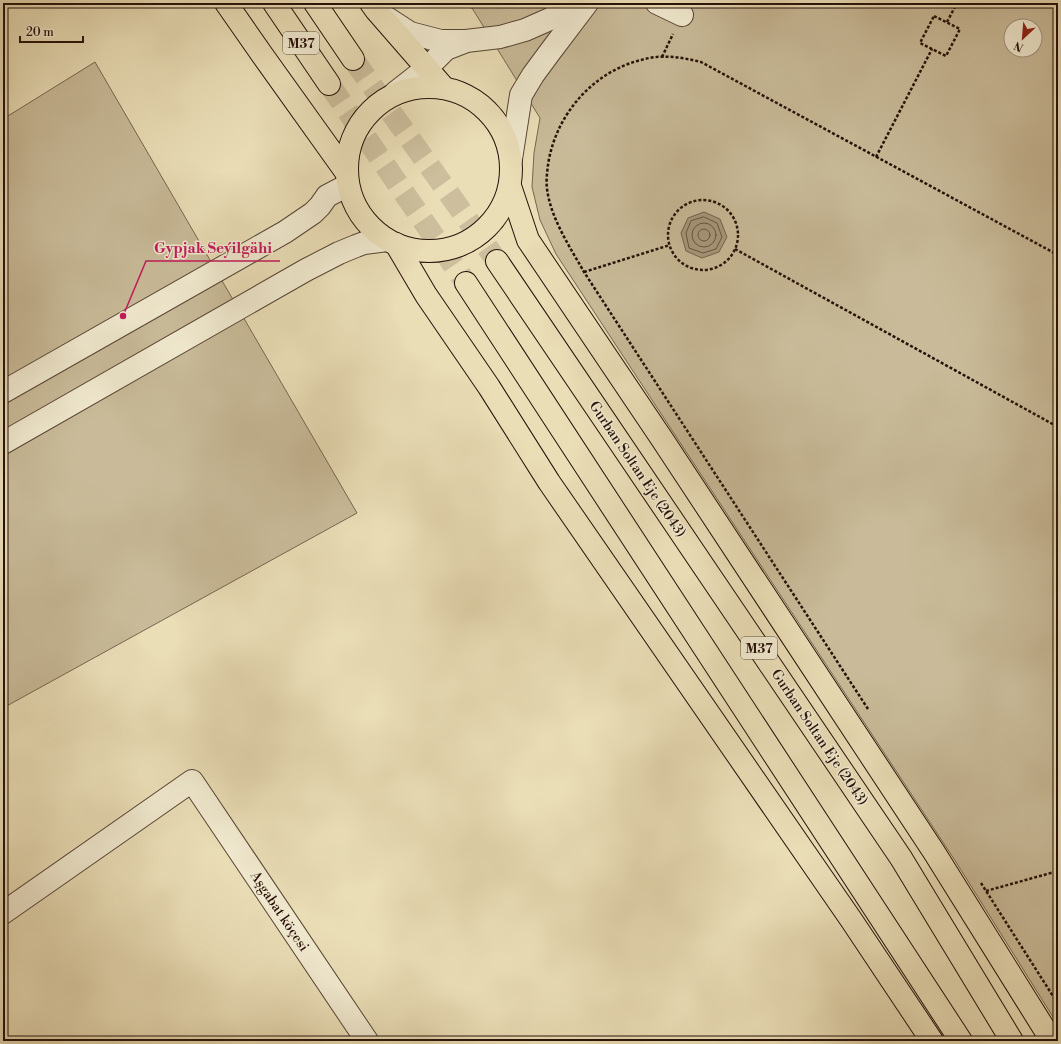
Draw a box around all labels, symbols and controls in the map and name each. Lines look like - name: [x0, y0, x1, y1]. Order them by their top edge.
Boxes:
- scale bar: [20, 18, 83, 44]
- north arrow: [1003, 18, 1043, 58]
- text: 20 m: [26, 25, 54, 40]
- road number: M37: [283, 32, 319, 54]
- text: N: [1012, 38, 1026, 54]
- callout: Gypjak Seýilgähi: [146, 234, 280, 261]
- text: Gypjak Seýilgähi: [154, 239, 272, 258]
- street label: Gurban Soltan Eje (2043): [585, 398, 689, 541]
- road number: M37: [741, 637, 777, 659]
- street label: Gurban Soltan Eje (2043): [767, 666, 871, 809]
- street label: Aşgabat köçesi: [245, 867, 313, 955]

